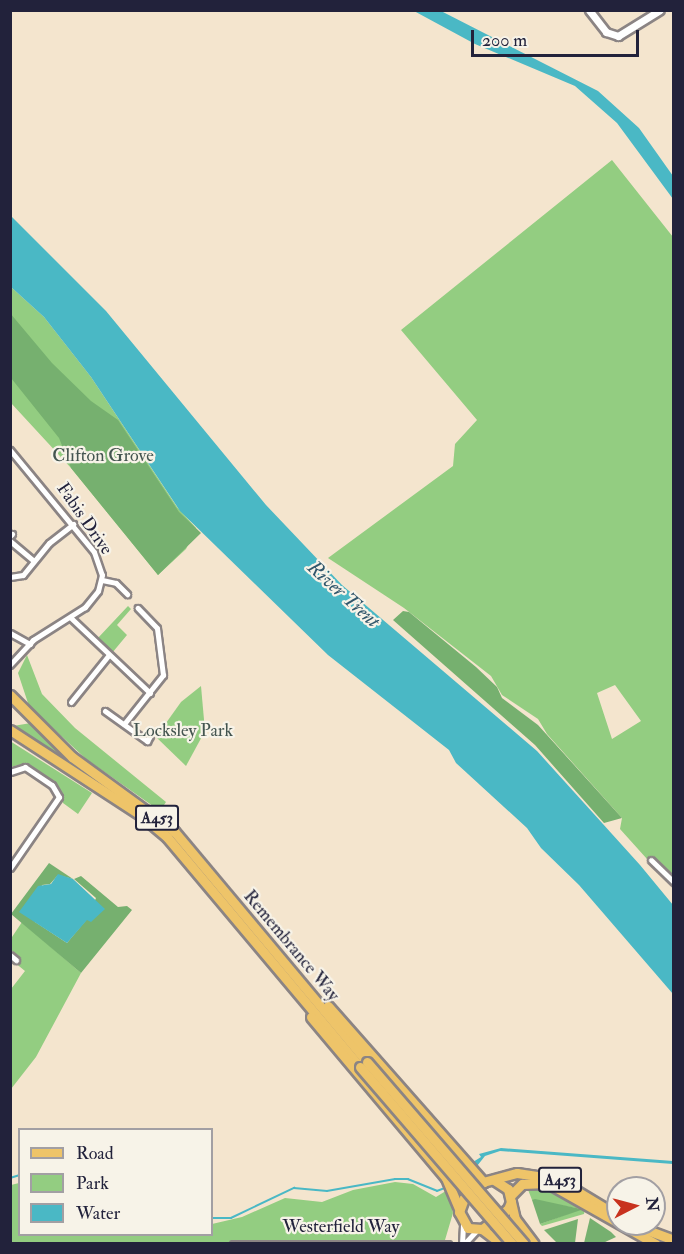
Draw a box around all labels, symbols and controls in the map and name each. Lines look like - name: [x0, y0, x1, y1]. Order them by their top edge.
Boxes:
- scale bar: [474, 18, 642, 56]
- text: 200 m: [482, 29, 527, 52]
- park label: Clifton Grove: [52, 445, 154, 467]
- street label: Fabis Drive: [51, 479, 117, 559]
- water label: River Trent: [303, 555, 385, 633]
- park label: Locksley Park: [133, 720, 233, 742]
- road number: A453: [134, 805, 180, 831]
- street label: Remembrance Way: [238, 886, 344, 1006]
- legend: [18, 1128, 213, 1236]
- text: Road: [76, 1142, 114, 1165]
- road number: A453: [538, 1167, 582, 1193]
- text: Park: [76, 1172, 109, 1195]
- north arrow: [606, 1176, 666, 1236]
- text: N: [641, 1196, 663, 1212]
- text: Water: [76, 1202, 120, 1225]
- street label: Westerfield Way: [283, 1216, 399, 1238]

